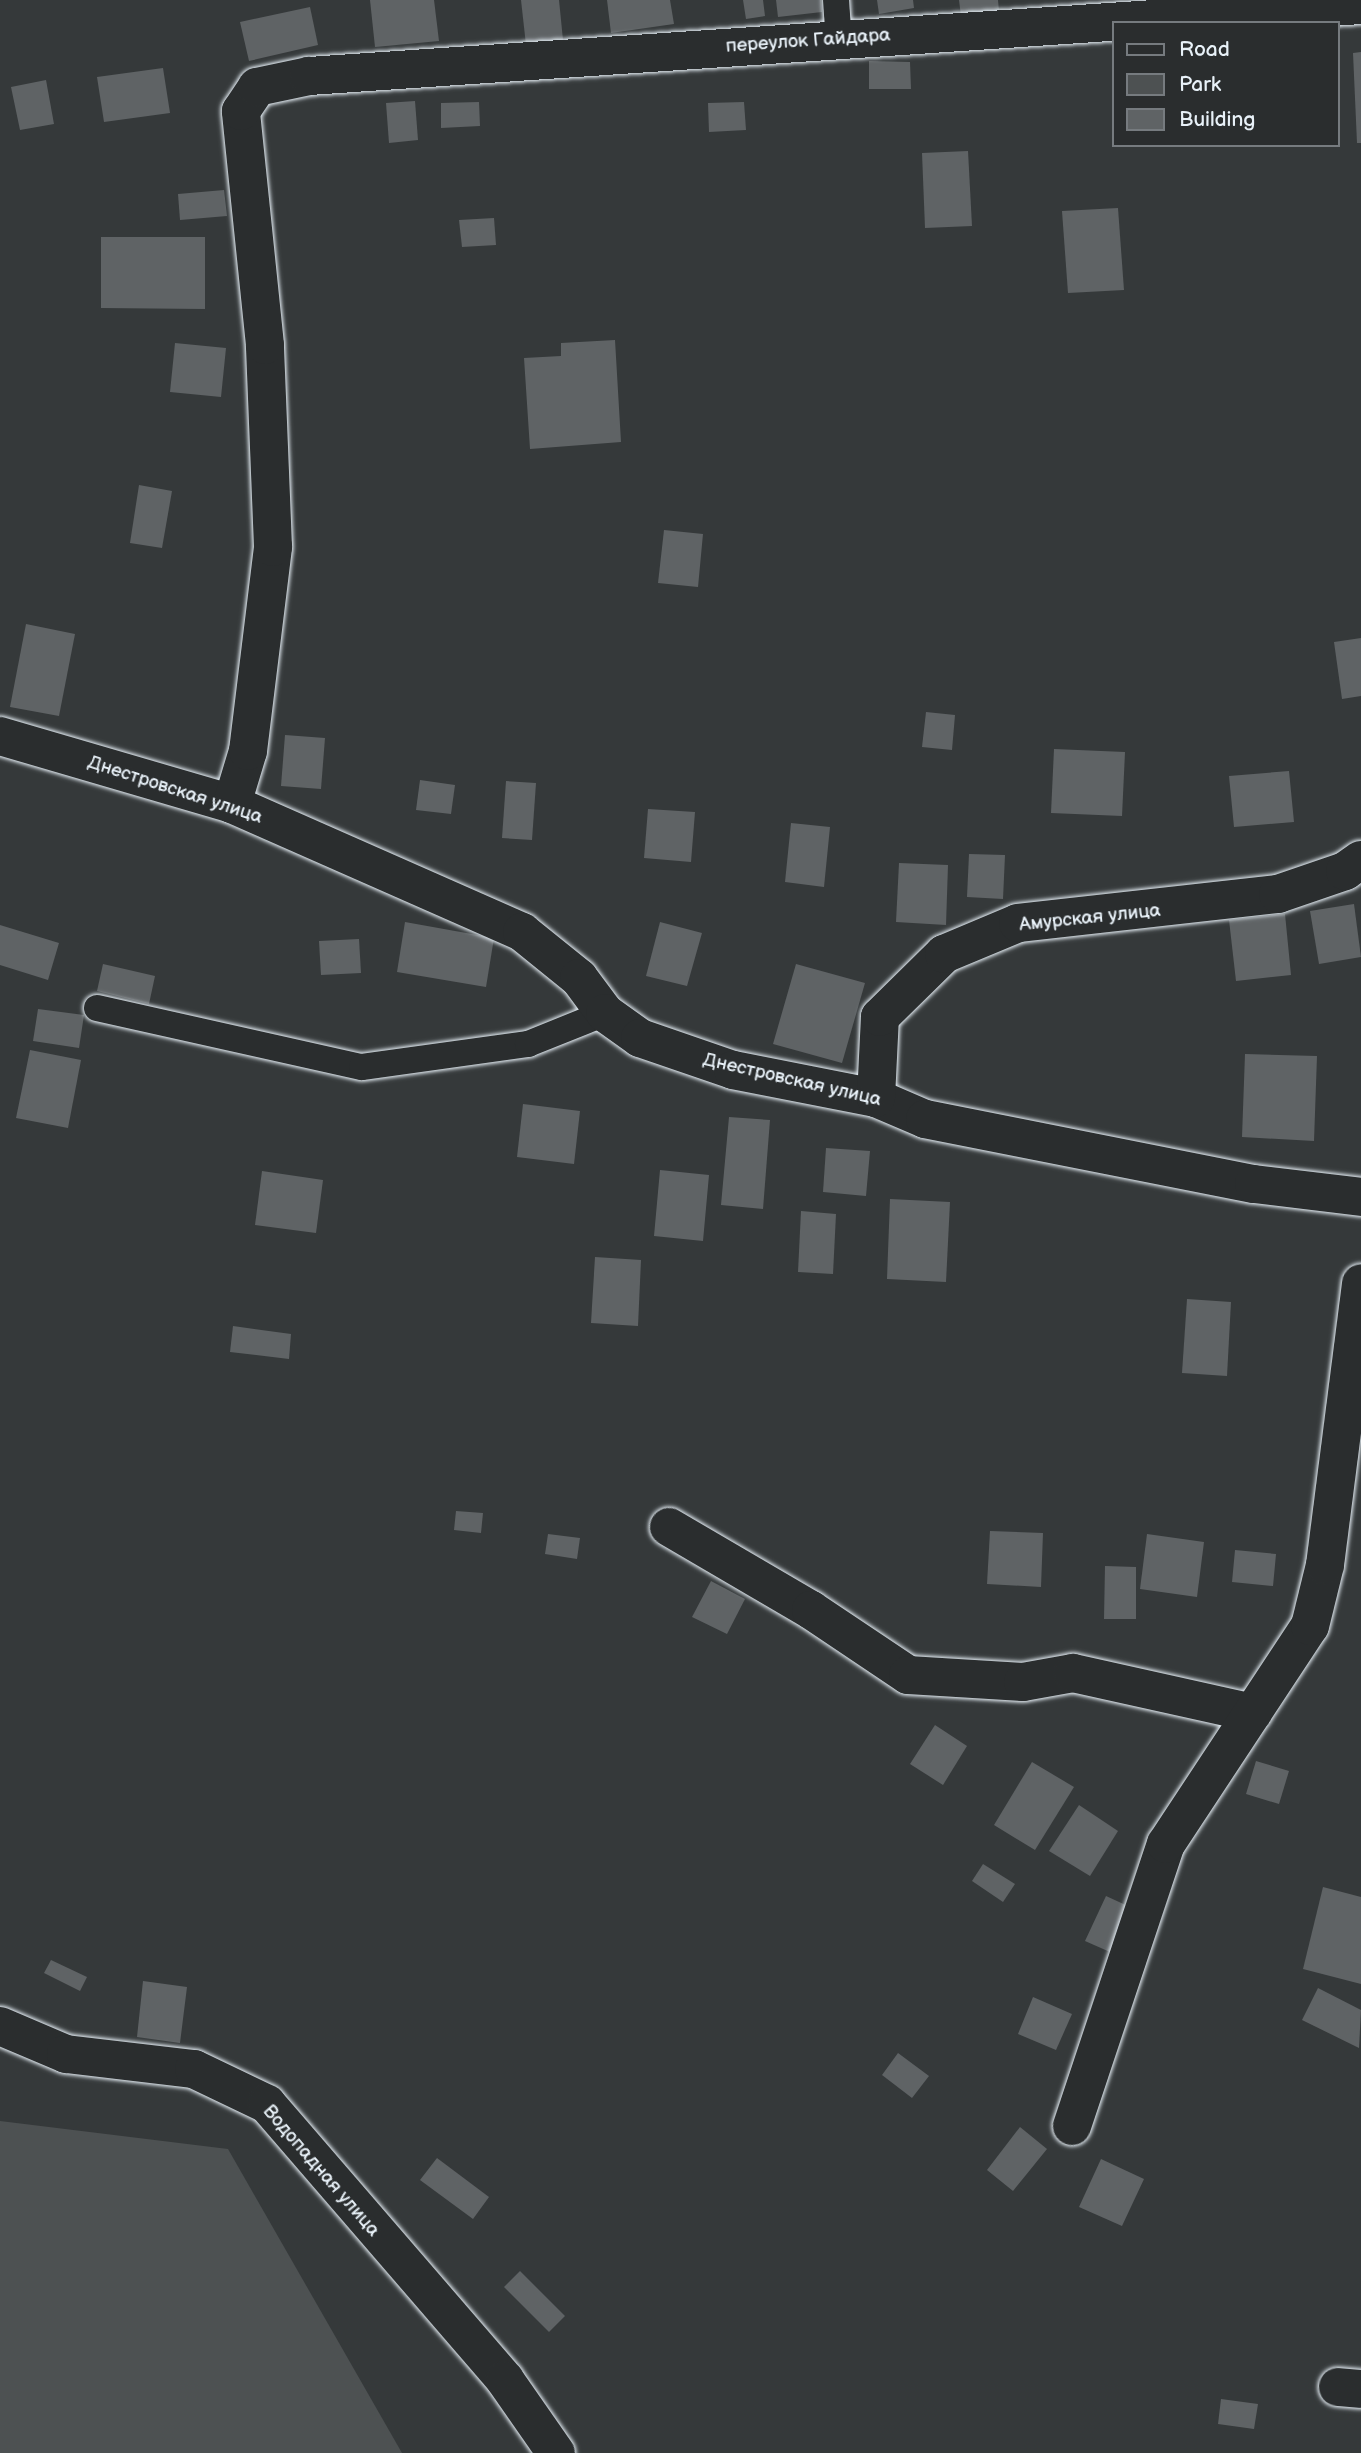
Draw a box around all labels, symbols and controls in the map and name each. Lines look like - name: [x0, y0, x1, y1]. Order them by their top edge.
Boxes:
- legend: [1112, 21, 1340, 147]
- street label: переулок Гайдара: [725, 24, 891, 58]
- text: Road: [1179, 37, 1230, 62]
- text: Park: [1179, 72, 1221, 97]
- text: Building: [1179, 107, 1255, 132]
- street label: Днестровская улица: [85, 751, 265, 829]
- street label: Амурская улица: [1018, 899, 1162, 937]
- street label: Днестровская улица: [701, 1048, 883, 1112]
- street label: Водопадная улица: [258, 2101, 384, 2241]

